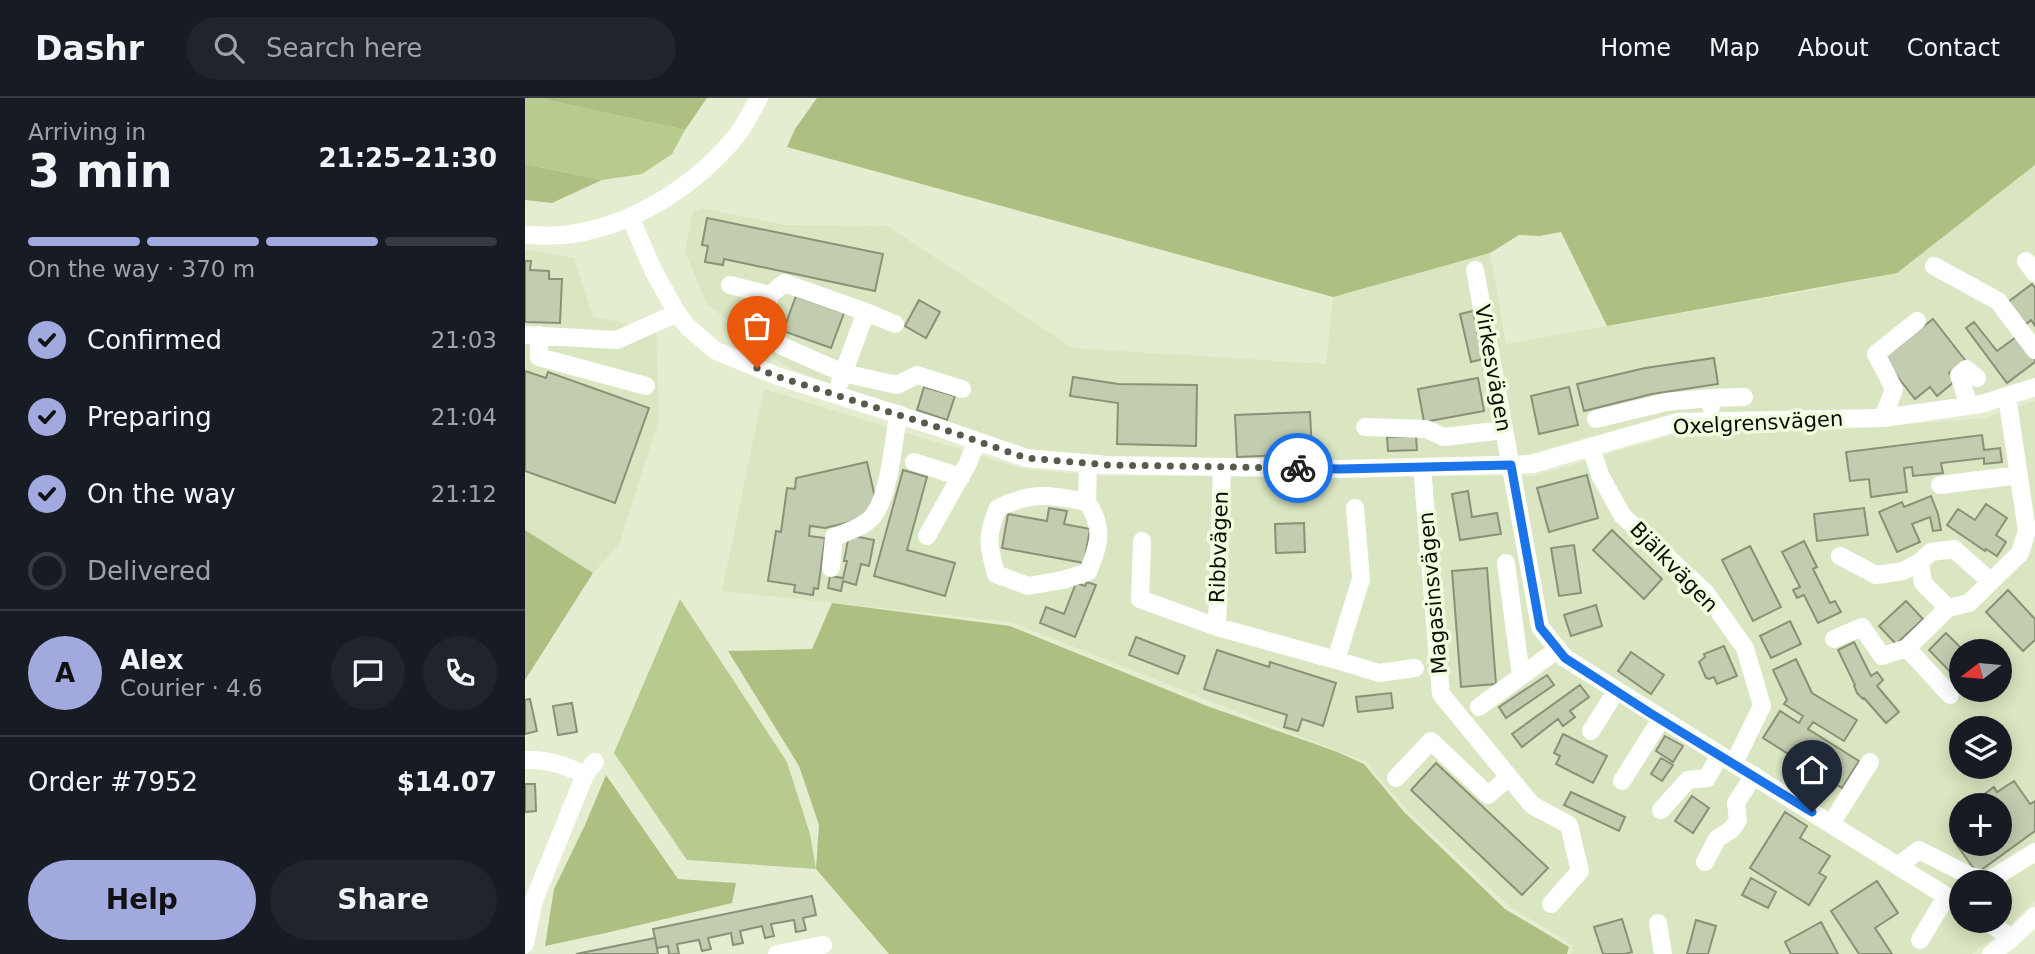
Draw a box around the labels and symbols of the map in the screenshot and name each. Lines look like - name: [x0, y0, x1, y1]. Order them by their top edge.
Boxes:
- pin: [727, 296, 787, 368]
- street label: Virkesvägen: [1470, 303, 1516, 433]
- street label: Oxelgrensvägen: [1672, 407, 1844, 439]
- courier: [1263, 433, 1333, 503]
- street label: Ribbvägen: [1205, 491, 1233, 603]
- street label: Magasinsvägen: [1414, 511, 1452, 675]
- street label: Bjälkvägen: [1625, 517, 1723, 617]
- north arrow: [1949, 639, 2013, 702]
- pin: [1782, 740, 1842, 812]

